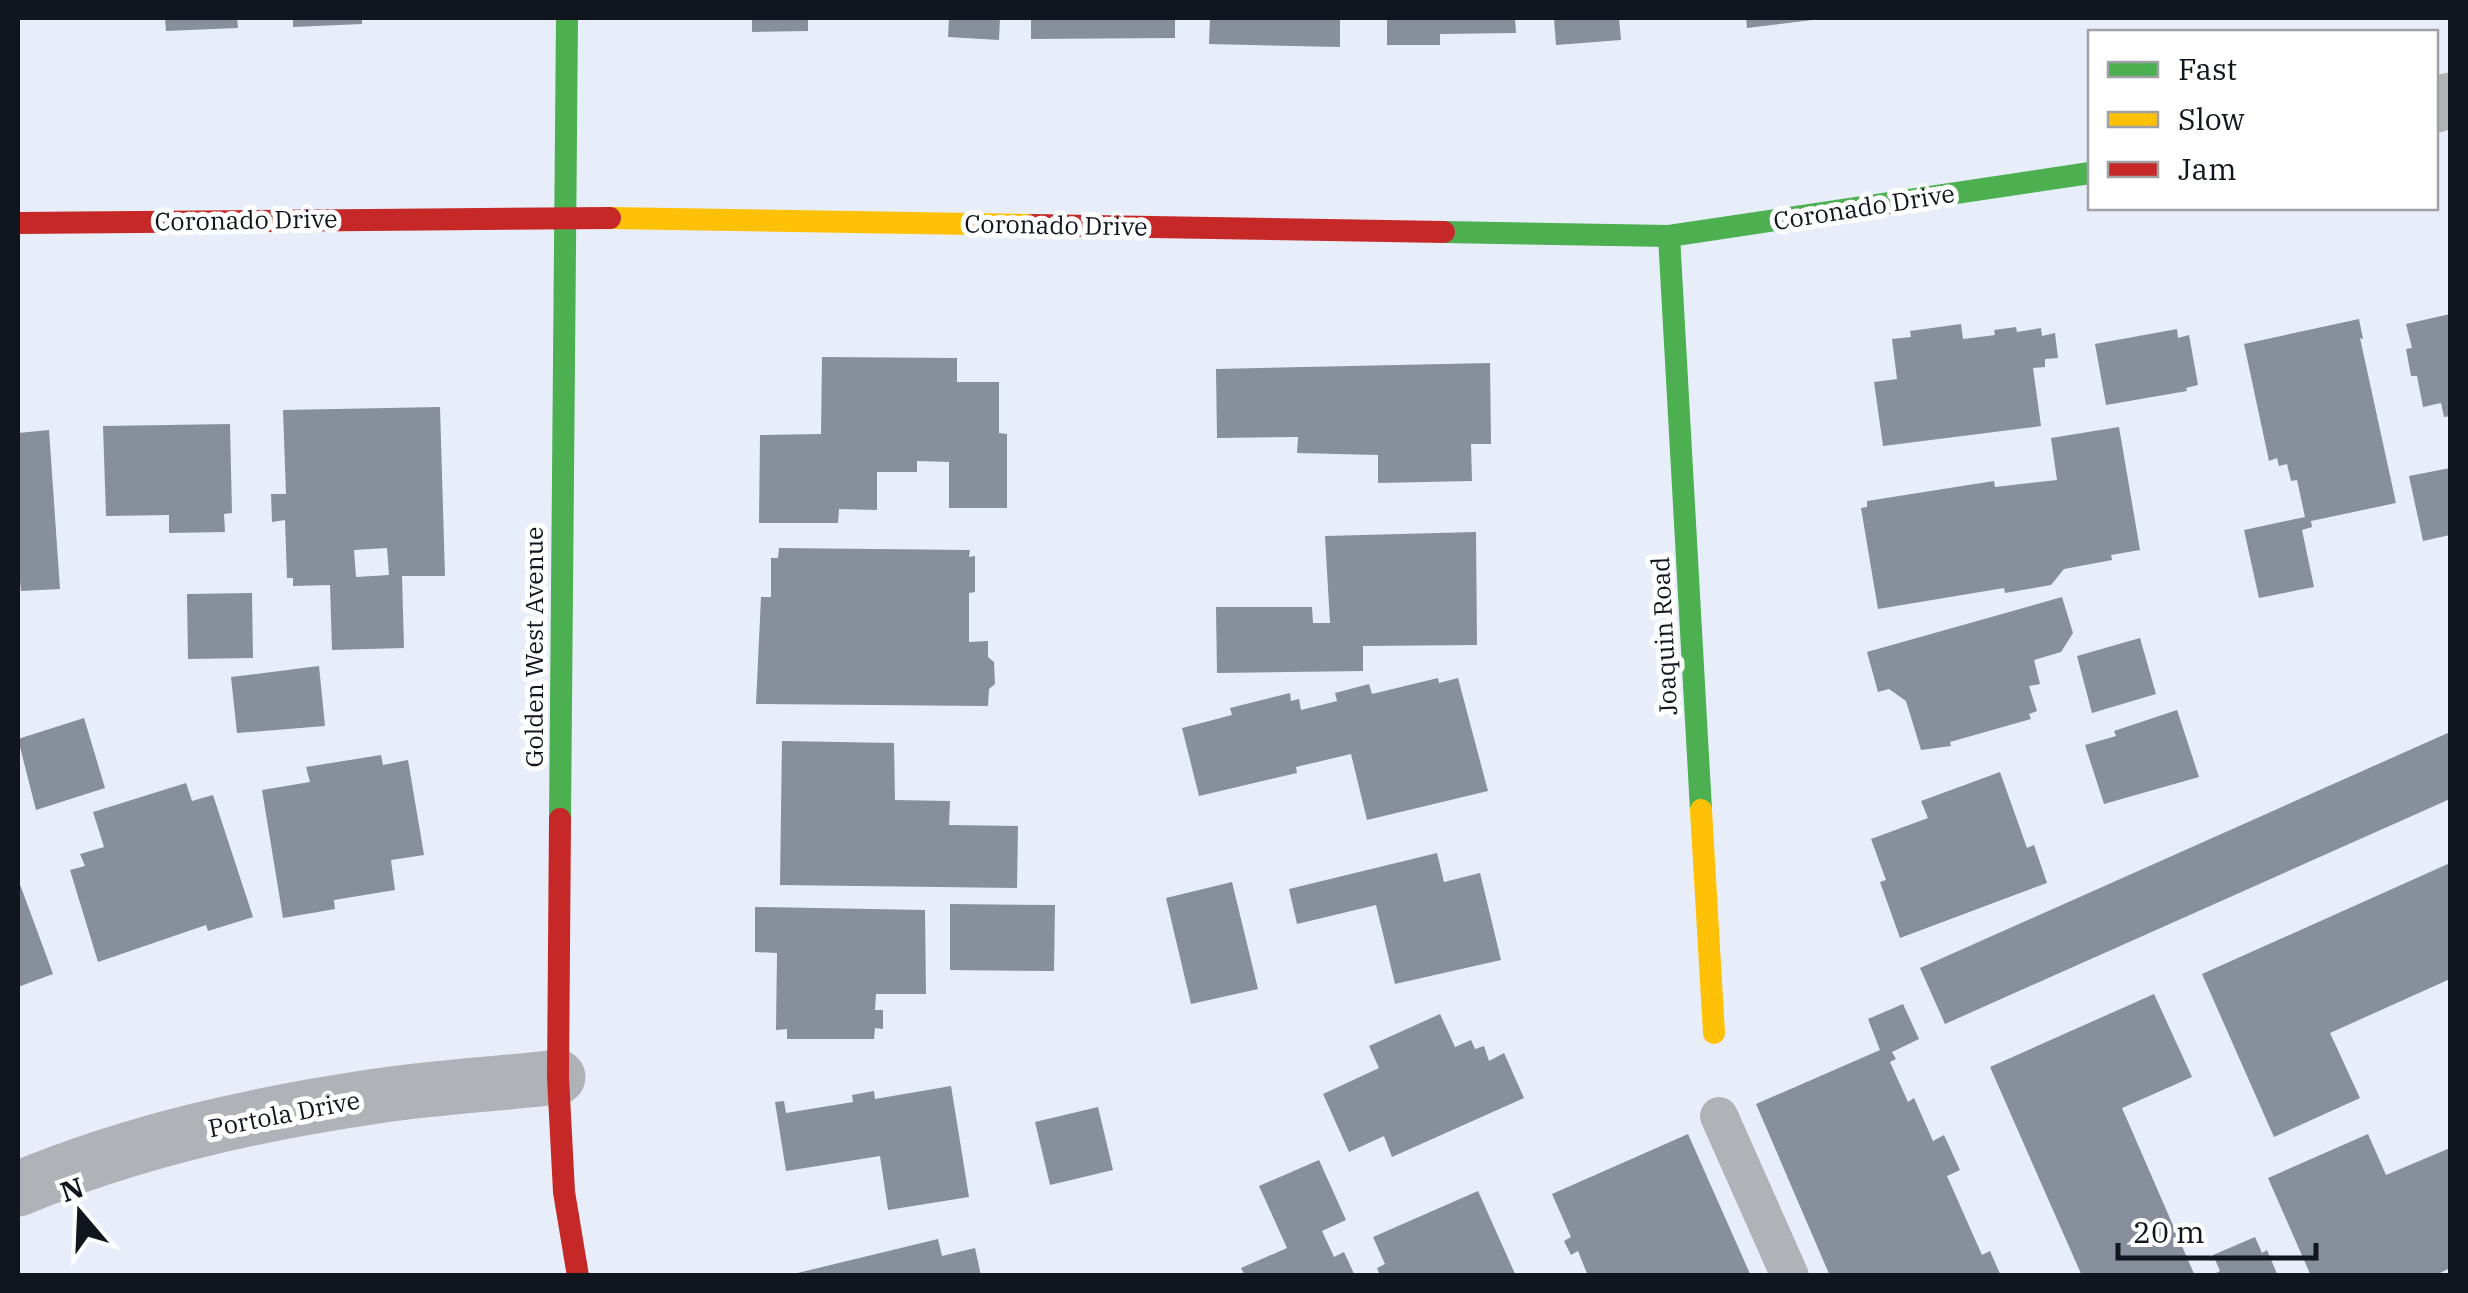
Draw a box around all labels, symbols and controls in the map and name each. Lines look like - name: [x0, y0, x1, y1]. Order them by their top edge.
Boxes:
- legend: [2088, 30, 2438, 210]
- text: Fast: [2178, 49, 2237, 88]
- text: Slow: [2178, 99, 2245, 138]
- text: Jam: [2178, 149, 2237, 188]
- street label: Coronado Drive: [1771, 176, 1957, 237]
- street label: Coronado Drive: [154, 201, 338, 238]
- street label: Coronado Drive: [964, 206, 1148, 243]
- street label: Golden West Avenue: [517, 526, 550, 768]
- street label: Joaquin Road: [1643, 556, 1684, 716]
- street label: Portola Drive: [205, 1083, 362, 1144]
- north arrow: [30, 1163, 130, 1263]
- text: N: [55, 1168, 88, 1210]
- scale bar: [2118, 1198, 2316, 1260]
- text: 20 m: [2133, 1212, 2205, 1251]

